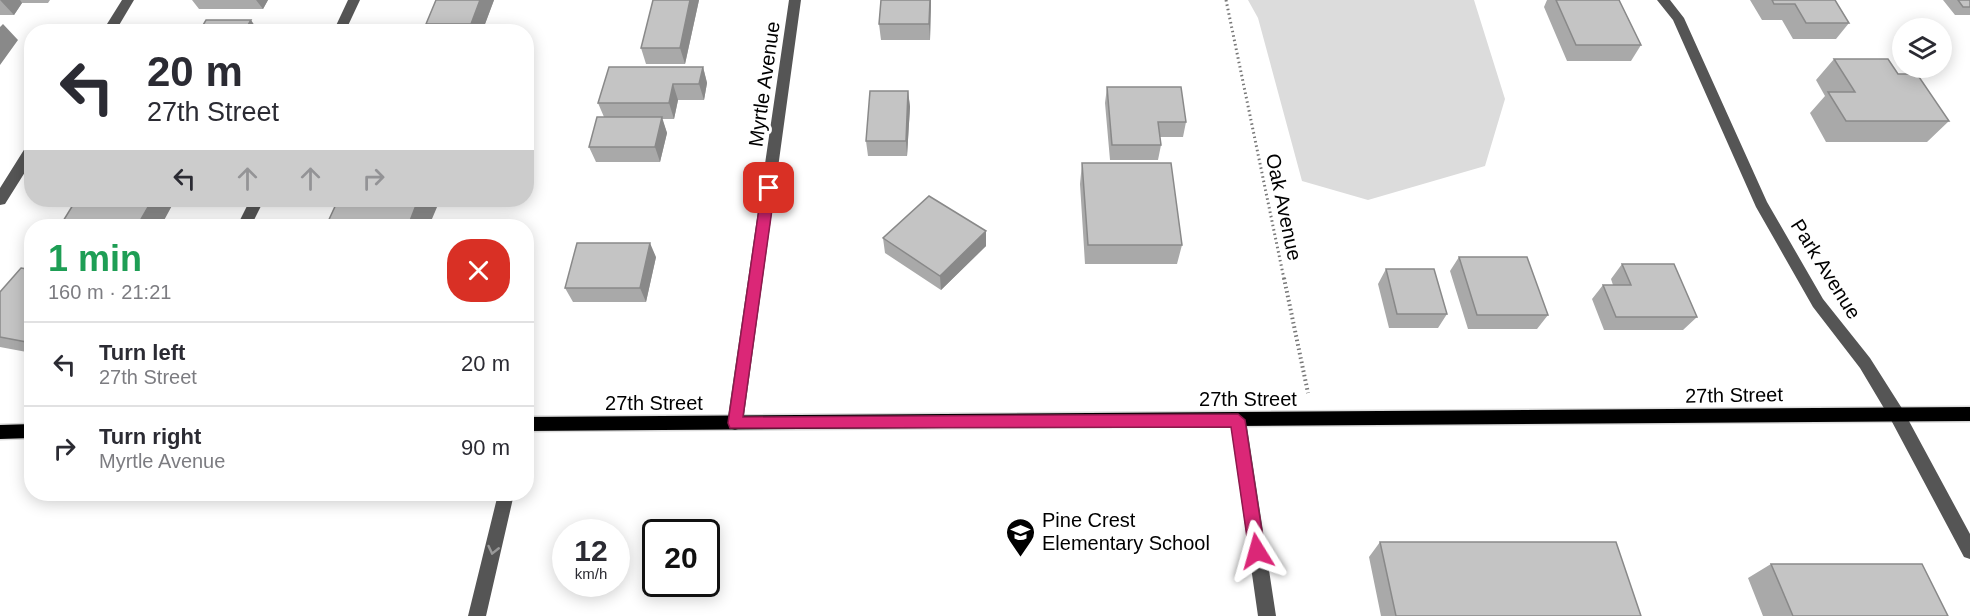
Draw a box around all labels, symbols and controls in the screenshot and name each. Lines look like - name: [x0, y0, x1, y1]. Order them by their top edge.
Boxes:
- map controls: [1892, 18, 1952, 78]
- button: layers: [1892, 18, 1952, 78]
- street label: Myrtle Avenue: [744, 20, 784, 148]
- icon: left: [48, 48, 126, 126]
- text: 20 m: [147, 48, 243, 95]
- text: 27th Street: [147, 97, 279, 127]
- street label: Oak Avenue: [1262, 152, 1306, 262]
- icon: left: [168, 162, 201, 195]
- icon: ahead: [231, 162, 264, 195]
- icon: ahead: [294, 162, 327, 195]
- icon: right: [357, 162, 390, 195]
- pin: [743, 162, 794, 213]
- icon: arrive: [752, 171, 785, 204]
- street label: Park Avenue: [1787, 215, 1865, 323]
- text: 1 min: [48, 238, 142, 279]
- button: close: [447, 239, 510, 302]
- text: 160 m · 21:21: [48, 281, 171, 303]
- text: Turn left: [99, 340, 185, 365]
- icon: left: [48, 348, 81, 381]
- text: 20 m: [461, 351, 510, 376]
- text: 27th Street: [99, 366, 197, 388]
- street label: 27th Street: [1685, 383, 1784, 407]
- street label: 27th Street: [1199, 388, 1297, 410]
- street label: 27th Street: [605, 392, 703, 414]
- text: Turn right: [99, 424, 201, 449]
- icon: right: [48, 432, 81, 465]
- text: 90 m: [461, 435, 510, 460]
- text: Myrtle Avenue: [99, 450, 225, 472]
- place label: Pine Crest Elementary School: [1042, 509, 1210, 554]
- school or university icon: Pine Crest Elementary School: [1005, 516, 1037, 558]
- speed limit sign: 20: [642, 519, 720, 597]
- position arrow: [1225, 519, 1289, 583]
- text: 12: [574, 534, 608, 567]
- one-way arrow: [487, 545, 500, 555]
- text: km/h: [575, 565, 607, 582]

